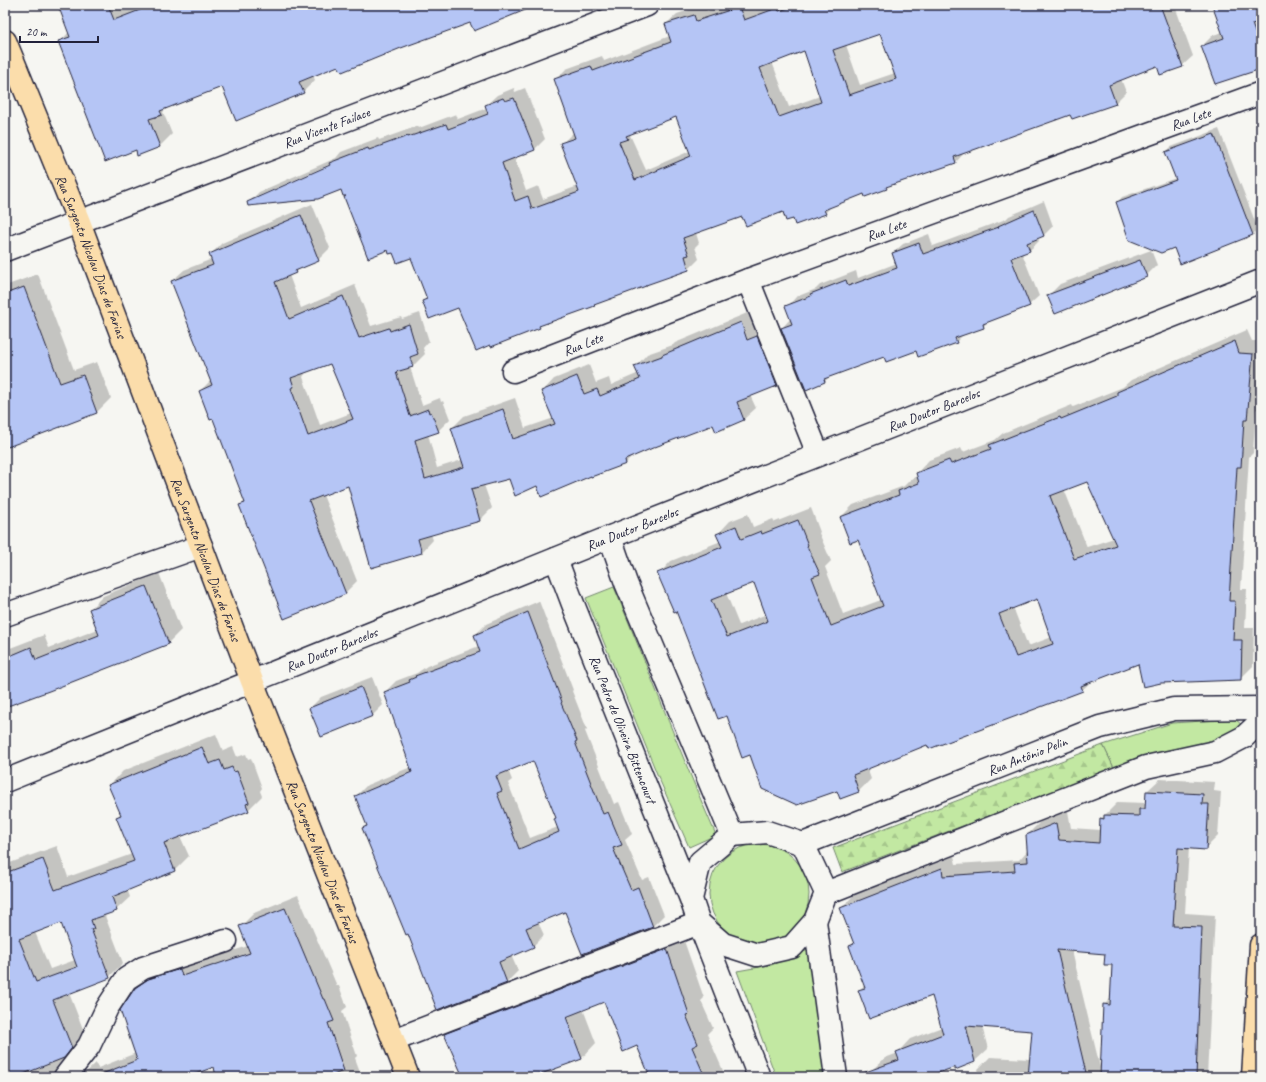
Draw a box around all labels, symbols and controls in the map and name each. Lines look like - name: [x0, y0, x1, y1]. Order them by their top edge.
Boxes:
- scale bar: [20, 18, 98, 44]
- text: 20 m: [26, 24, 48, 40]
- street label: Rua Vicente Failace: [281, 103, 373, 152]
- street label: Rua Lete: [1168, 104, 1214, 134]
- street label: Rua Sargento Nicolau Dias de Farias: [52, 172, 130, 342]
- street label: Rua Lete: [864, 215, 910, 245]
- street label: Rua Lete: [561, 329, 607, 360]
- street label: Rua Doutor Barcelos: [885, 384, 983, 436]
- street label: Rua Sargento Nicolau Dias de Farias: [167, 475, 245, 645]
- street label: Rua Doutor Barcelos: [584, 503, 682, 555]
- street label: Rua Doutor Barcelos: [283, 623, 381, 676]
- street label: Rua Pedro de Oliveira Bittencourt: [585, 653, 661, 808]
- street label: Rua Antônio Pelin: [985, 733, 1070, 779]
- street label: Rua Sargento Nicolau Dias de Farias: [283, 778, 363, 947]

